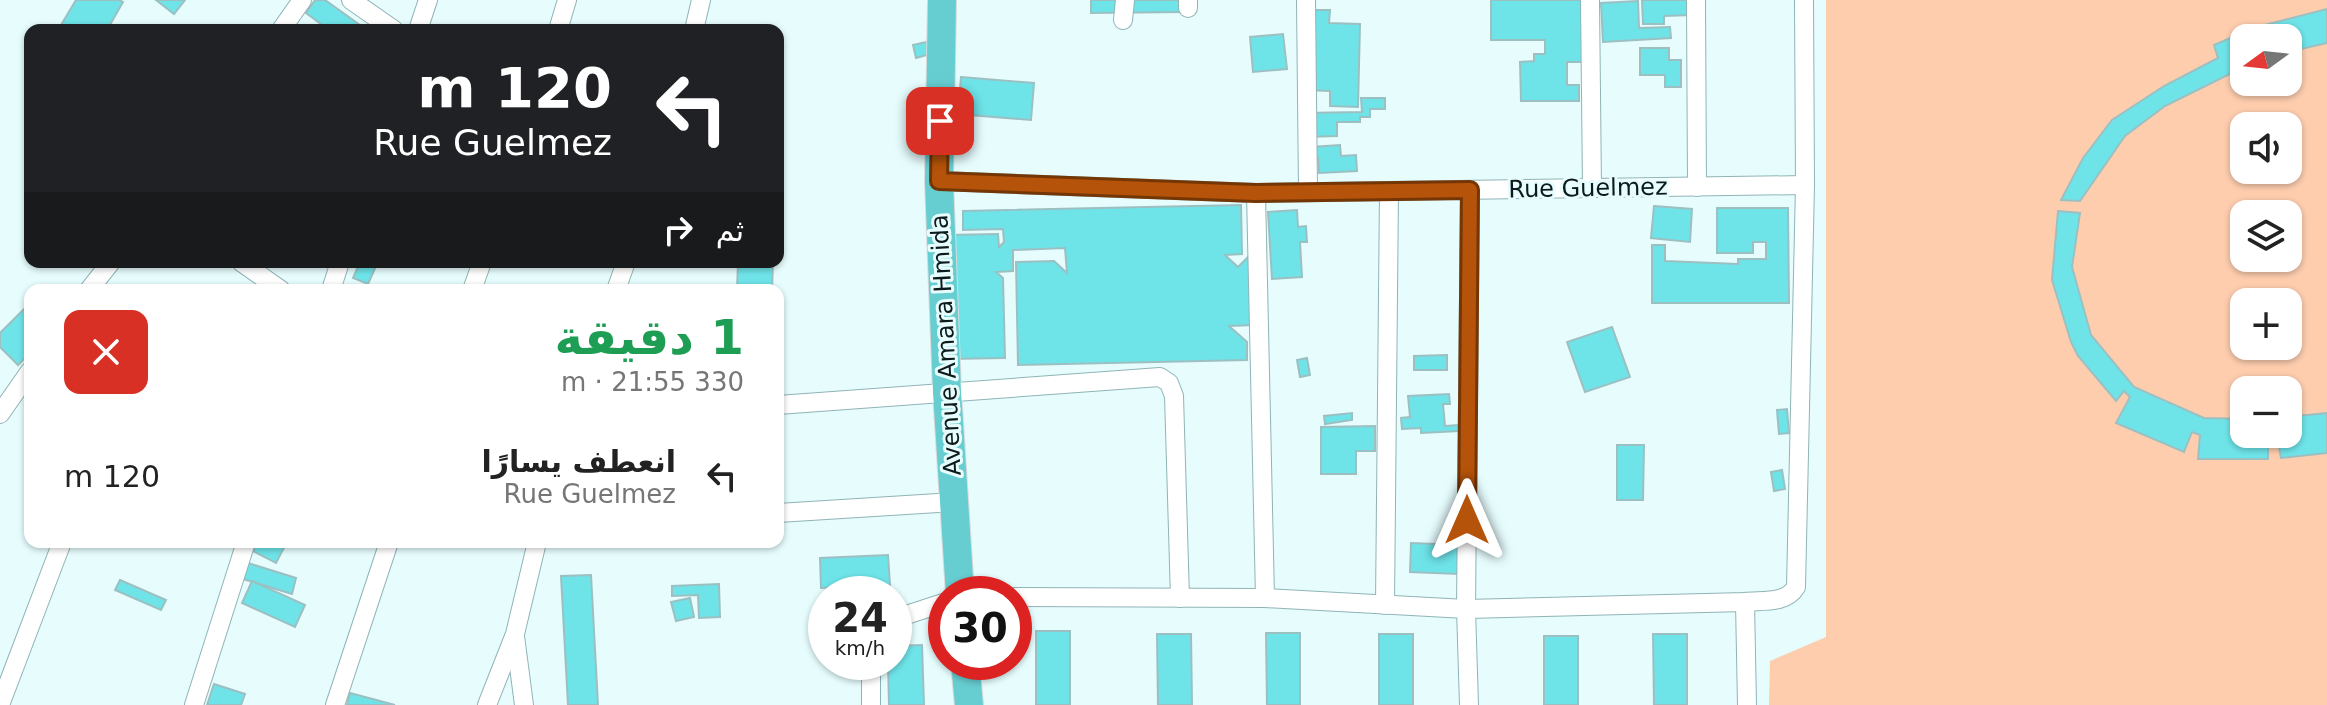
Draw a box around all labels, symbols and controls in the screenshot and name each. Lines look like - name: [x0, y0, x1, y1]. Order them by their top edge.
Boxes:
- north arrow: [2230, 24, 2302, 96]
- map controls: [2230, 24, 2302, 448]
- text: 120 m: [417, 55, 612, 120]
- icon: left: [640, 56, 744, 160]
- pin: [906, 87, 974, 155]
- icon: arrive: [918, 99, 962, 143]
- button: sound: [2230, 112, 2302, 184]
- text: Rue Guelmez: [373, 122, 612, 163]
- street label: Rue Guelmez: [1508, 173, 1668, 203]
- button: layers: [2230, 200, 2302, 272]
- icon: right: [656, 208, 700, 252]
- text: ثم: [716, 213, 744, 248]
- street label: Avenue Amara Hmida: [925, 214, 967, 476]
- button: +: [2230, 288, 2302, 360]
- text: 1 دقيقة: [555, 309, 744, 365]
- button: close: [64, 310, 148, 394]
- text: 330 m · 21:55: [561, 367, 744, 397]
- button: −: [2230, 376, 2302, 448]
- text: انعطف يسارًا: [482, 444, 676, 479]
- icon: left: [700, 454, 744, 498]
- text: 120 m: [64, 459, 160, 494]
- position arrow: [1425, 478, 1509, 562]
- text: Rue Guelmez: [504, 479, 676, 509]
- speed limit sign: 30: [928, 576, 1032, 680]
- text: 24: [832, 595, 888, 641]
- text: km/h: [835, 636, 885, 660]

